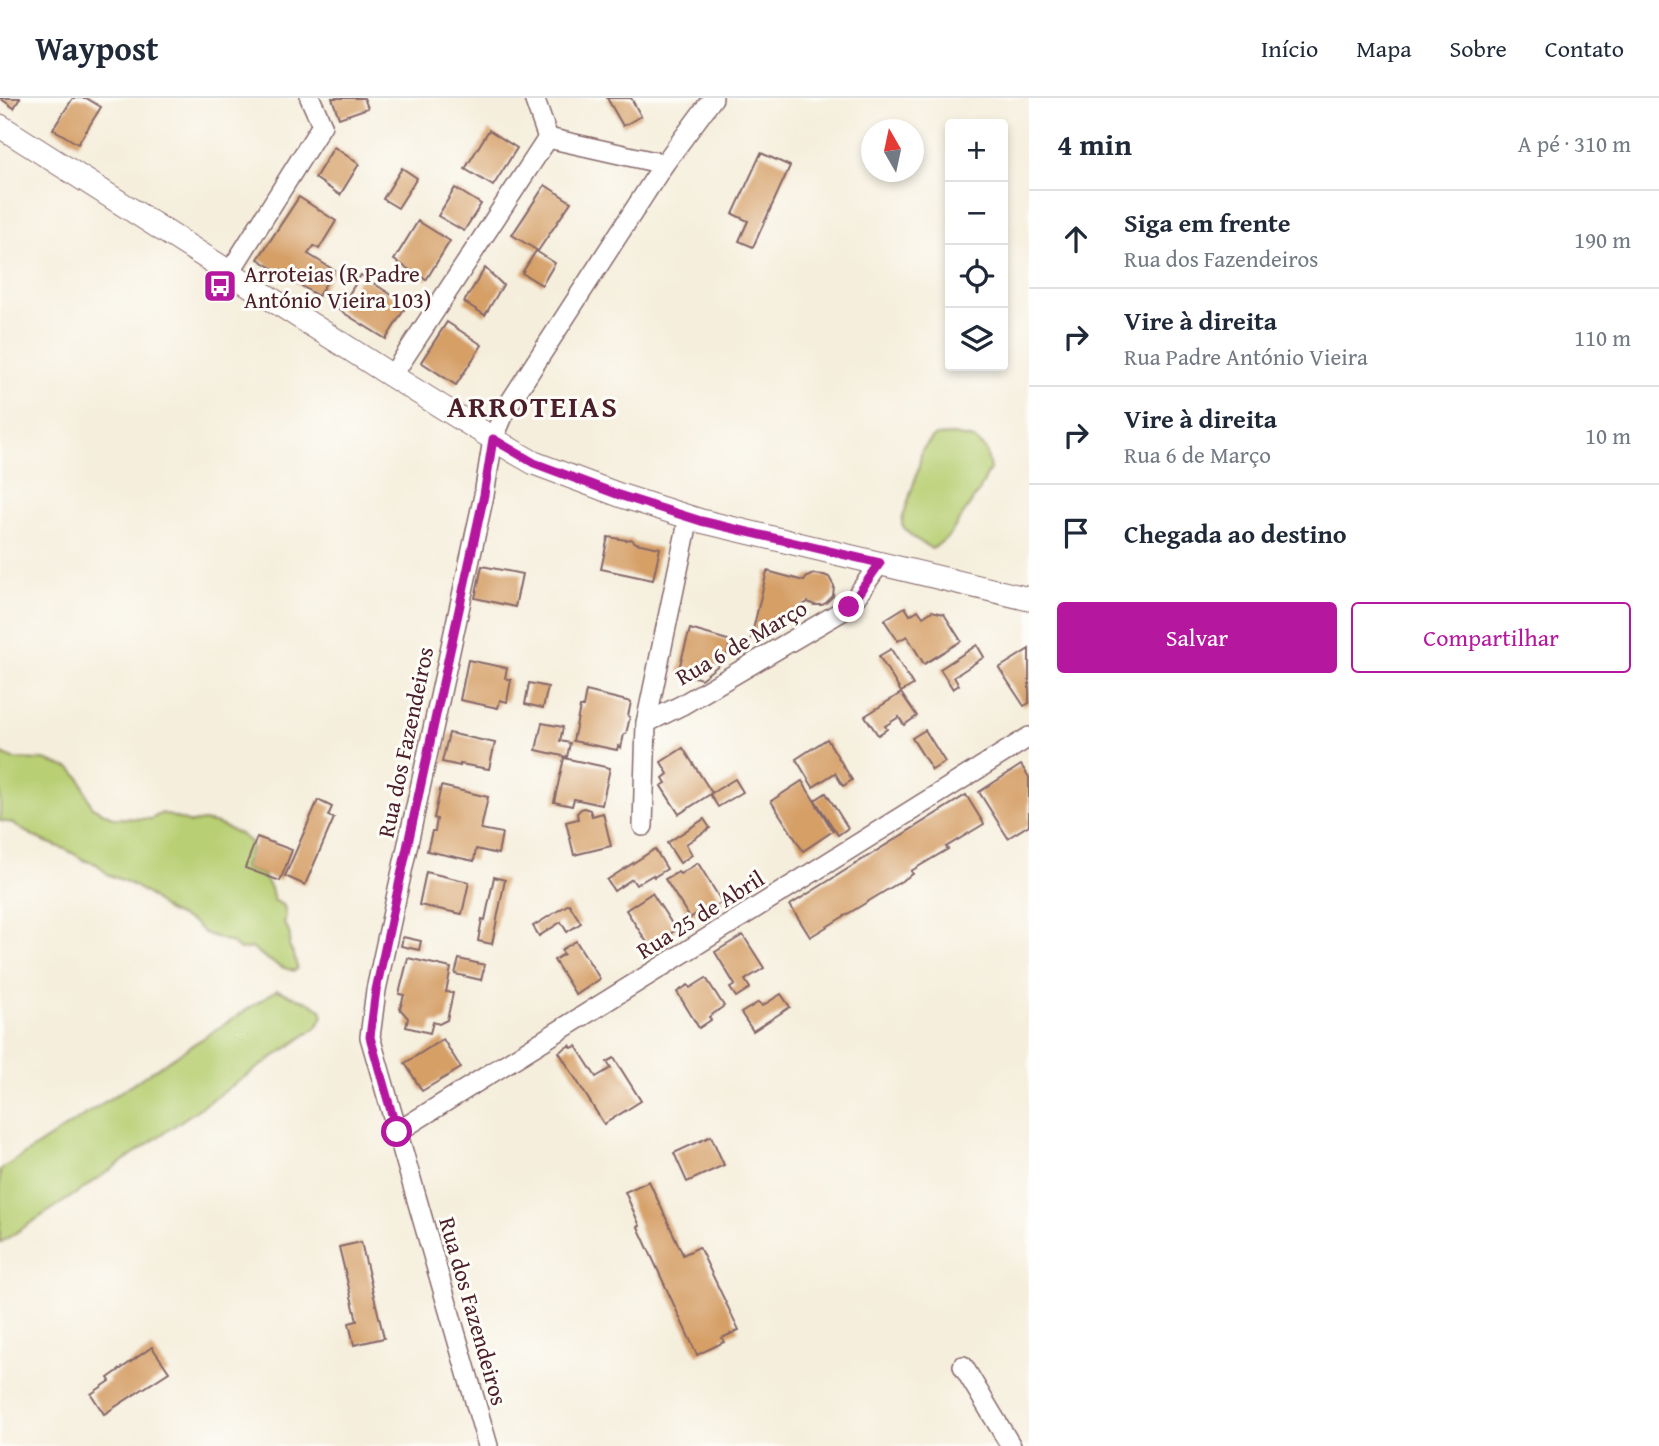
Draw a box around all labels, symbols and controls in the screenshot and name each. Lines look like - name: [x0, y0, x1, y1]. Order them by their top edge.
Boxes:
- text: Waypost: [35, 24, 159, 72]
- text: Início: [1261, 31, 1318, 66]
- text: Mapa: [1356, 31, 1412, 66]
- text: Sobre: [1450, 31, 1507, 66]
- text: Contato: [1545, 31, 1624, 66]
- north arrow: [861, 119, 924, 182]
- map controls: [945, 119, 1008, 371]
- button: +: [945, 119, 1008, 182]
- text: 4 min: [1057, 122, 1132, 166]
- text: A pé · 310 m: [1518, 127, 1631, 160]
- button: −: [945, 182, 1008, 245]
- text: Siga em frente: [1124, 203, 1291, 242]
- icon: ahead: [1057, 220, 1095, 258]
- text: 190 m: [1574, 223, 1631, 256]
- text: Rua dos Fazendeiros: [1124, 242, 1318, 275]
- button: locate: [945, 245, 1008, 308]
- place label: Arroteias (R Padre António Vieira 103): [244, 257, 431, 316]
- bus stop icon: Arroteias (R Padre António Vieira 103): [201, 267, 239, 305]
- text: Vire à direita: [1124, 301, 1277, 340]
- button: layers: [945, 308, 1008, 371]
- icon: right: [1057, 318, 1095, 356]
- text: 110 m: [1574, 321, 1631, 354]
- text: Rua Padre António Vieira: [1124, 340, 1368, 373]
- district label: ARROTEIAS: [447, 384, 619, 428]
- text: Vire à direita: [1124, 399, 1277, 438]
- icon: right: [1057, 416, 1095, 454]
- text: 10 m: [1585, 419, 1631, 452]
- text: Rua 6 de Março: [1124, 438, 1271, 471]
- icon: arrive: [1057, 514, 1095, 552]
- text: Chegada ao destino: [1124, 514, 1347, 553]
- street label: Rua 6 de Março: [669, 591, 813, 693]
- route end: [833, 591, 864, 622]
- button: Salvar: [1057, 602, 1337, 673]
- button: Compartilhar: [1351, 602, 1631, 673]
- street label: Rua dos Fazendeiros: [369, 644, 441, 840]
- street label: Rua 25 de Abril: [630, 862, 770, 966]
- route start: [381, 1116, 412, 1147]
- street label: Rua dos Fazendeiros: [431, 1213, 517, 1409]

